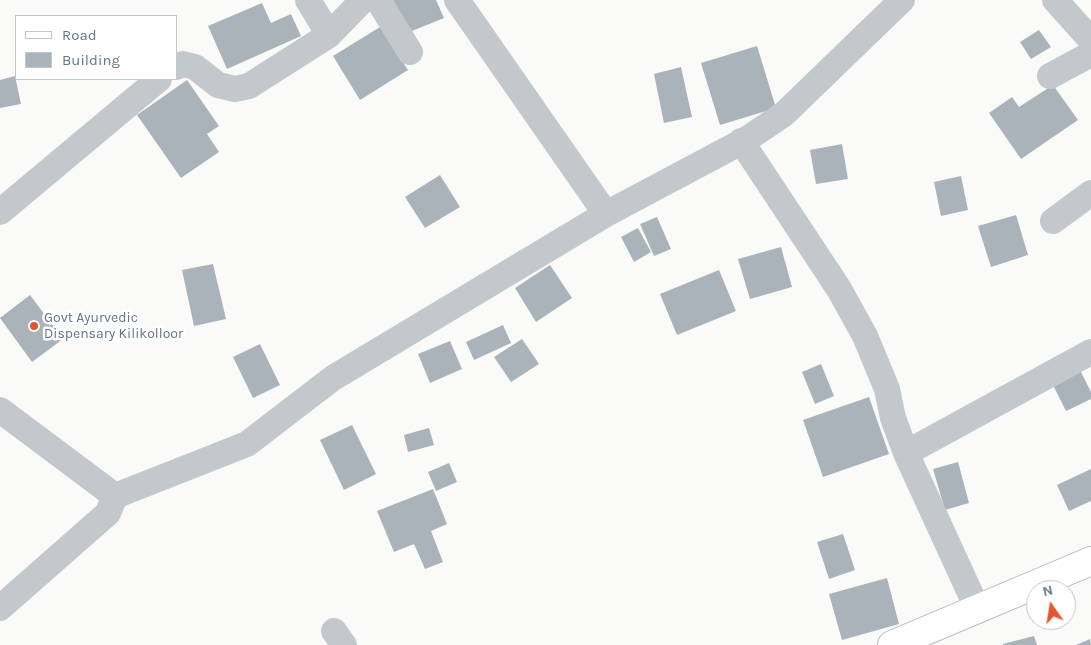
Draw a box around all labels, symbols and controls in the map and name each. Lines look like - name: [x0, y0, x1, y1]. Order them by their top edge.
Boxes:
- legend: [15, 15, 178, 80]
- text: Road: [62, 26, 97, 44]
- text: Building: [62, 51, 120, 69]
- place label: Govt Ayurvedic Dispensary Kilikolloor: [44, 310, 183, 342]
- marker: Govt Ayurvedic Dispensary Kilikolloor: [28, 320, 40, 332]
- north arrow: [1026, 580, 1076, 630]
- text: N: [1041, 581, 1055, 600]

